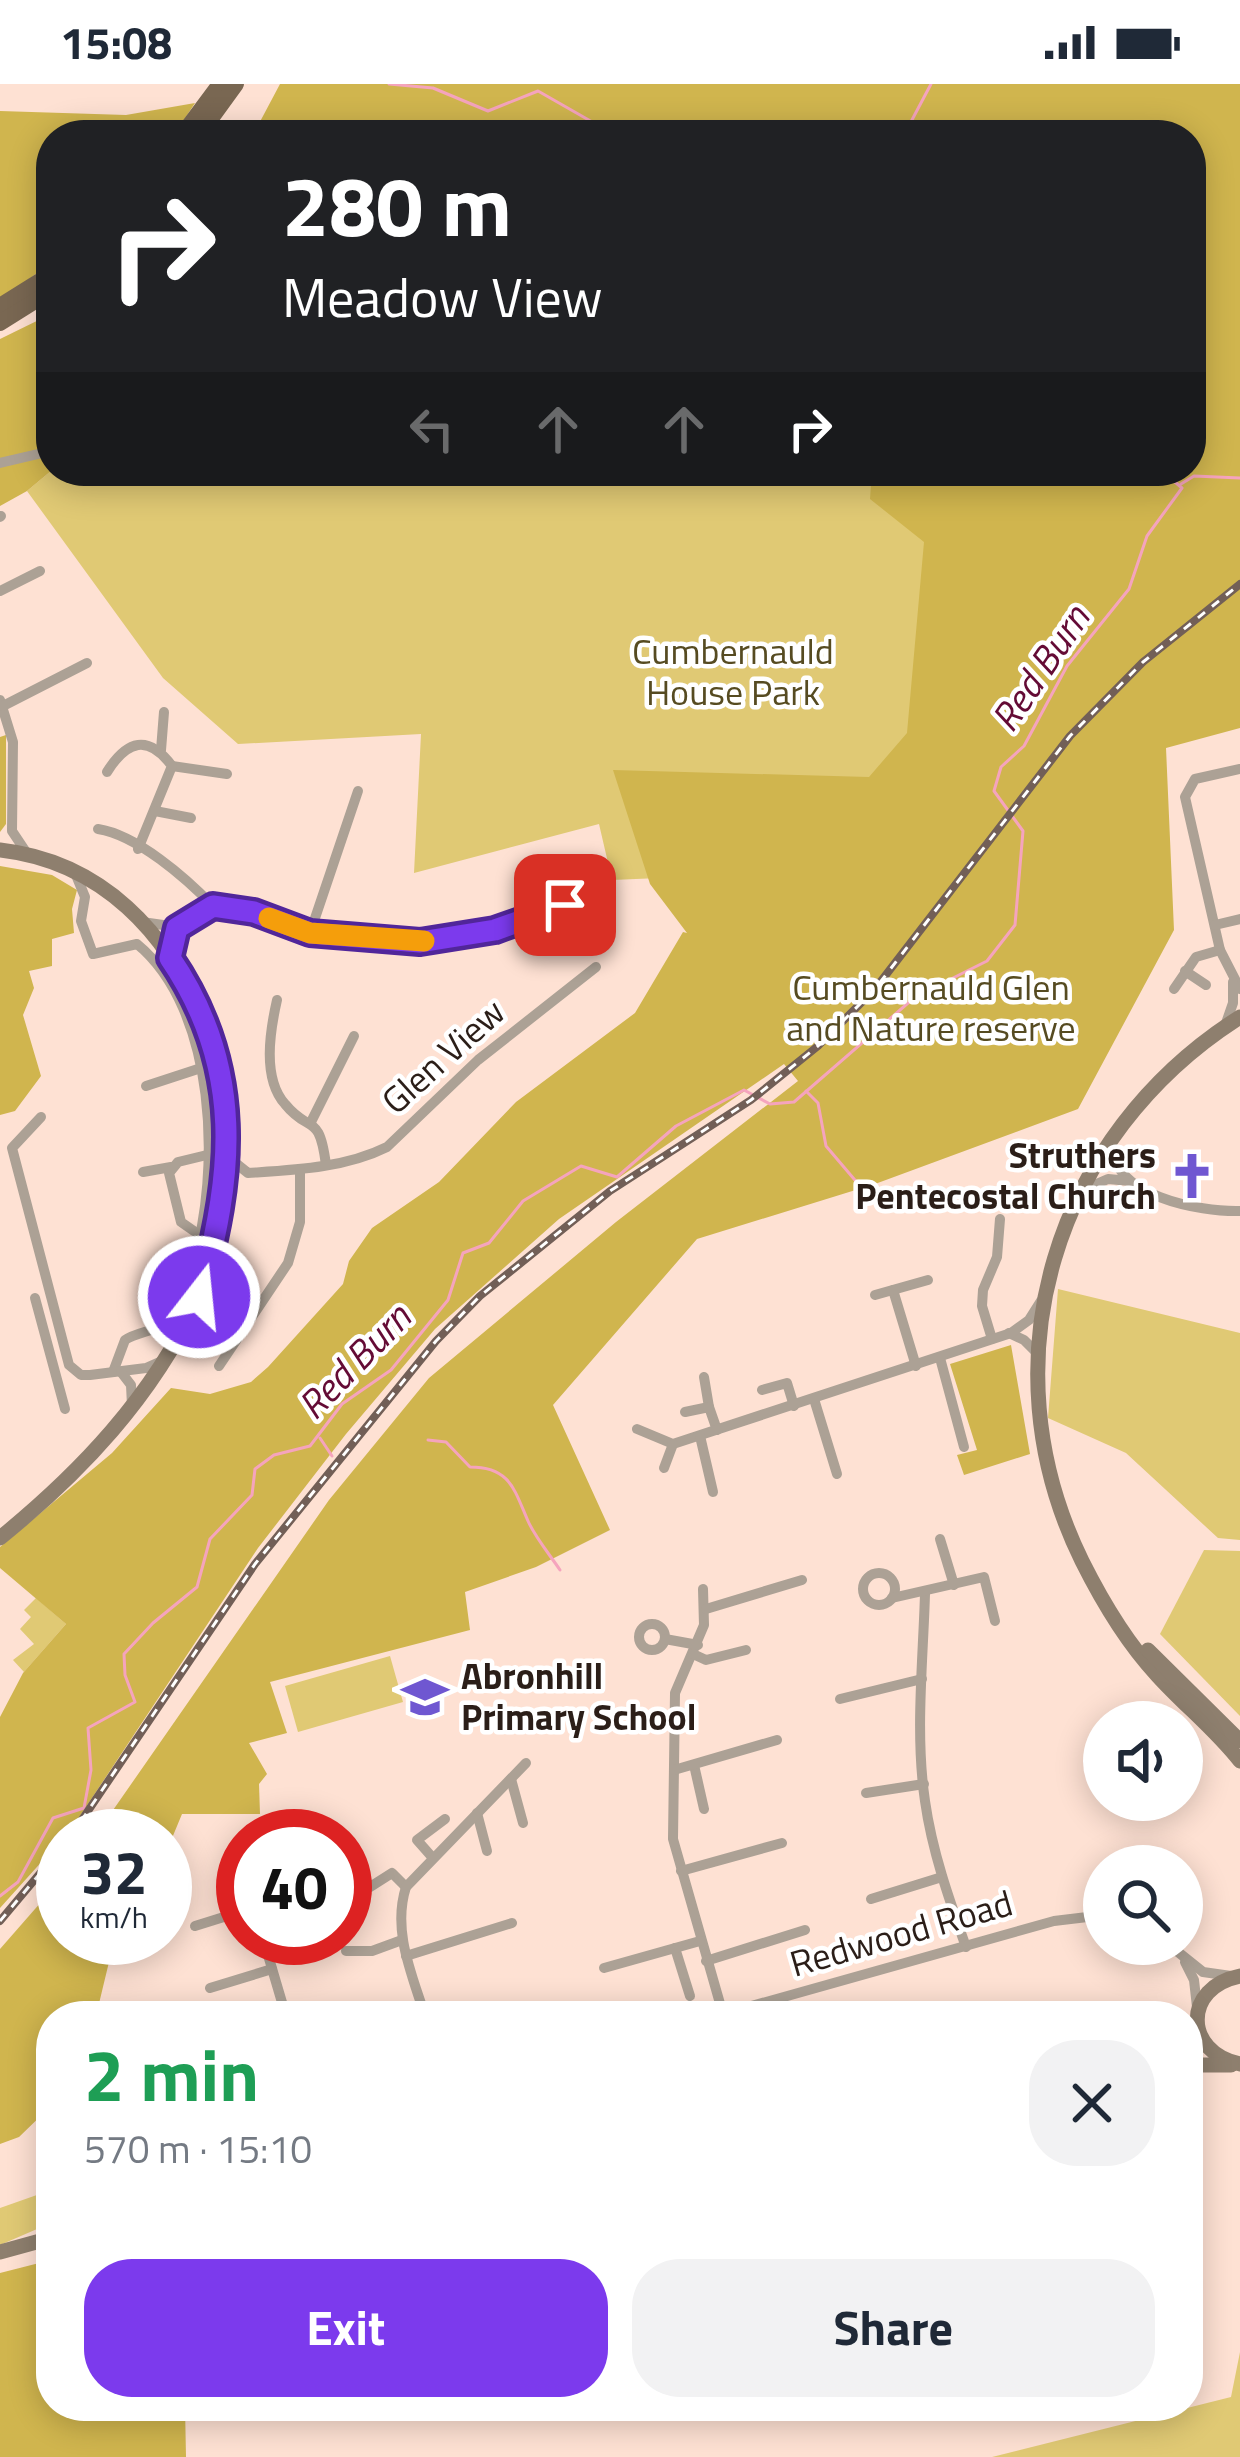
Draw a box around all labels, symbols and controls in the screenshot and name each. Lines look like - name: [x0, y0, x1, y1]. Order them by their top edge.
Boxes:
- text: 15:08: [60, 8, 172, 76]
- text: 280 m: [282, 141, 512, 269]
- icon: right: [84, 168, 240, 324]
- text: Meadow View: [282, 256, 603, 338]
- icon: left: [399, 396, 465, 462]
- icon: ahead: [525, 396, 591, 462]
- icon: ahead: [651, 396, 717, 462]
- icon: right: [777, 396, 843, 462]
- water label: Red Burn: [976, 591, 1105, 743]
- park label: Cumbernauld House Park: [632, 623, 834, 719]
- pin: [514, 854, 616, 956]
- icon: arrive: [532, 872, 598, 938]
- park label: Cumbernauld Glen and Nature reserve: [786, 959, 1076, 1055]
- street label: Glen View: [368, 985, 517, 1126]
- place label: Struthers Pentecostal Church: [855, 1127, 1156, 1223]
- church icon: Struthers Pentecostal Church: [1167, 1151, 1217, 1201]
- position arrow: [136, 1234, 262, 1360]
- water label: Red Burn: [283, 1288, 425, 1432]
- place label: Abronhill Primary School: [461, 1648, 696, 1744]
- school or university icon: Abronhill Primary School: [400, 1672, 450, 1722]
- map controls: [1083, 1701, 1203, 1965]
- button: sound: [1083, 1701, 1203, 1821]
- speed limit sign: 40: [216, 1809, 372, 1965]
- text: 32: [80, 1826, 148, 1917]
- button: search: [1083, 1845, 1203, 1965]
- street label: Redwood Road: [783, 1874, 1019, 1991]
- text: km/h: [80, 1894, 148, 1940]
- text: 2 min: [84, 2019, 259, 2129]
- button: close: [1029, 2040, 1155, 2166]
- text: 570 m · 15:10: [84, 2119, 312, 2178]
- button: Exit: [84, 2259, 608, 2397]
- button: Share: [632, 2259, 1155, 2397]

